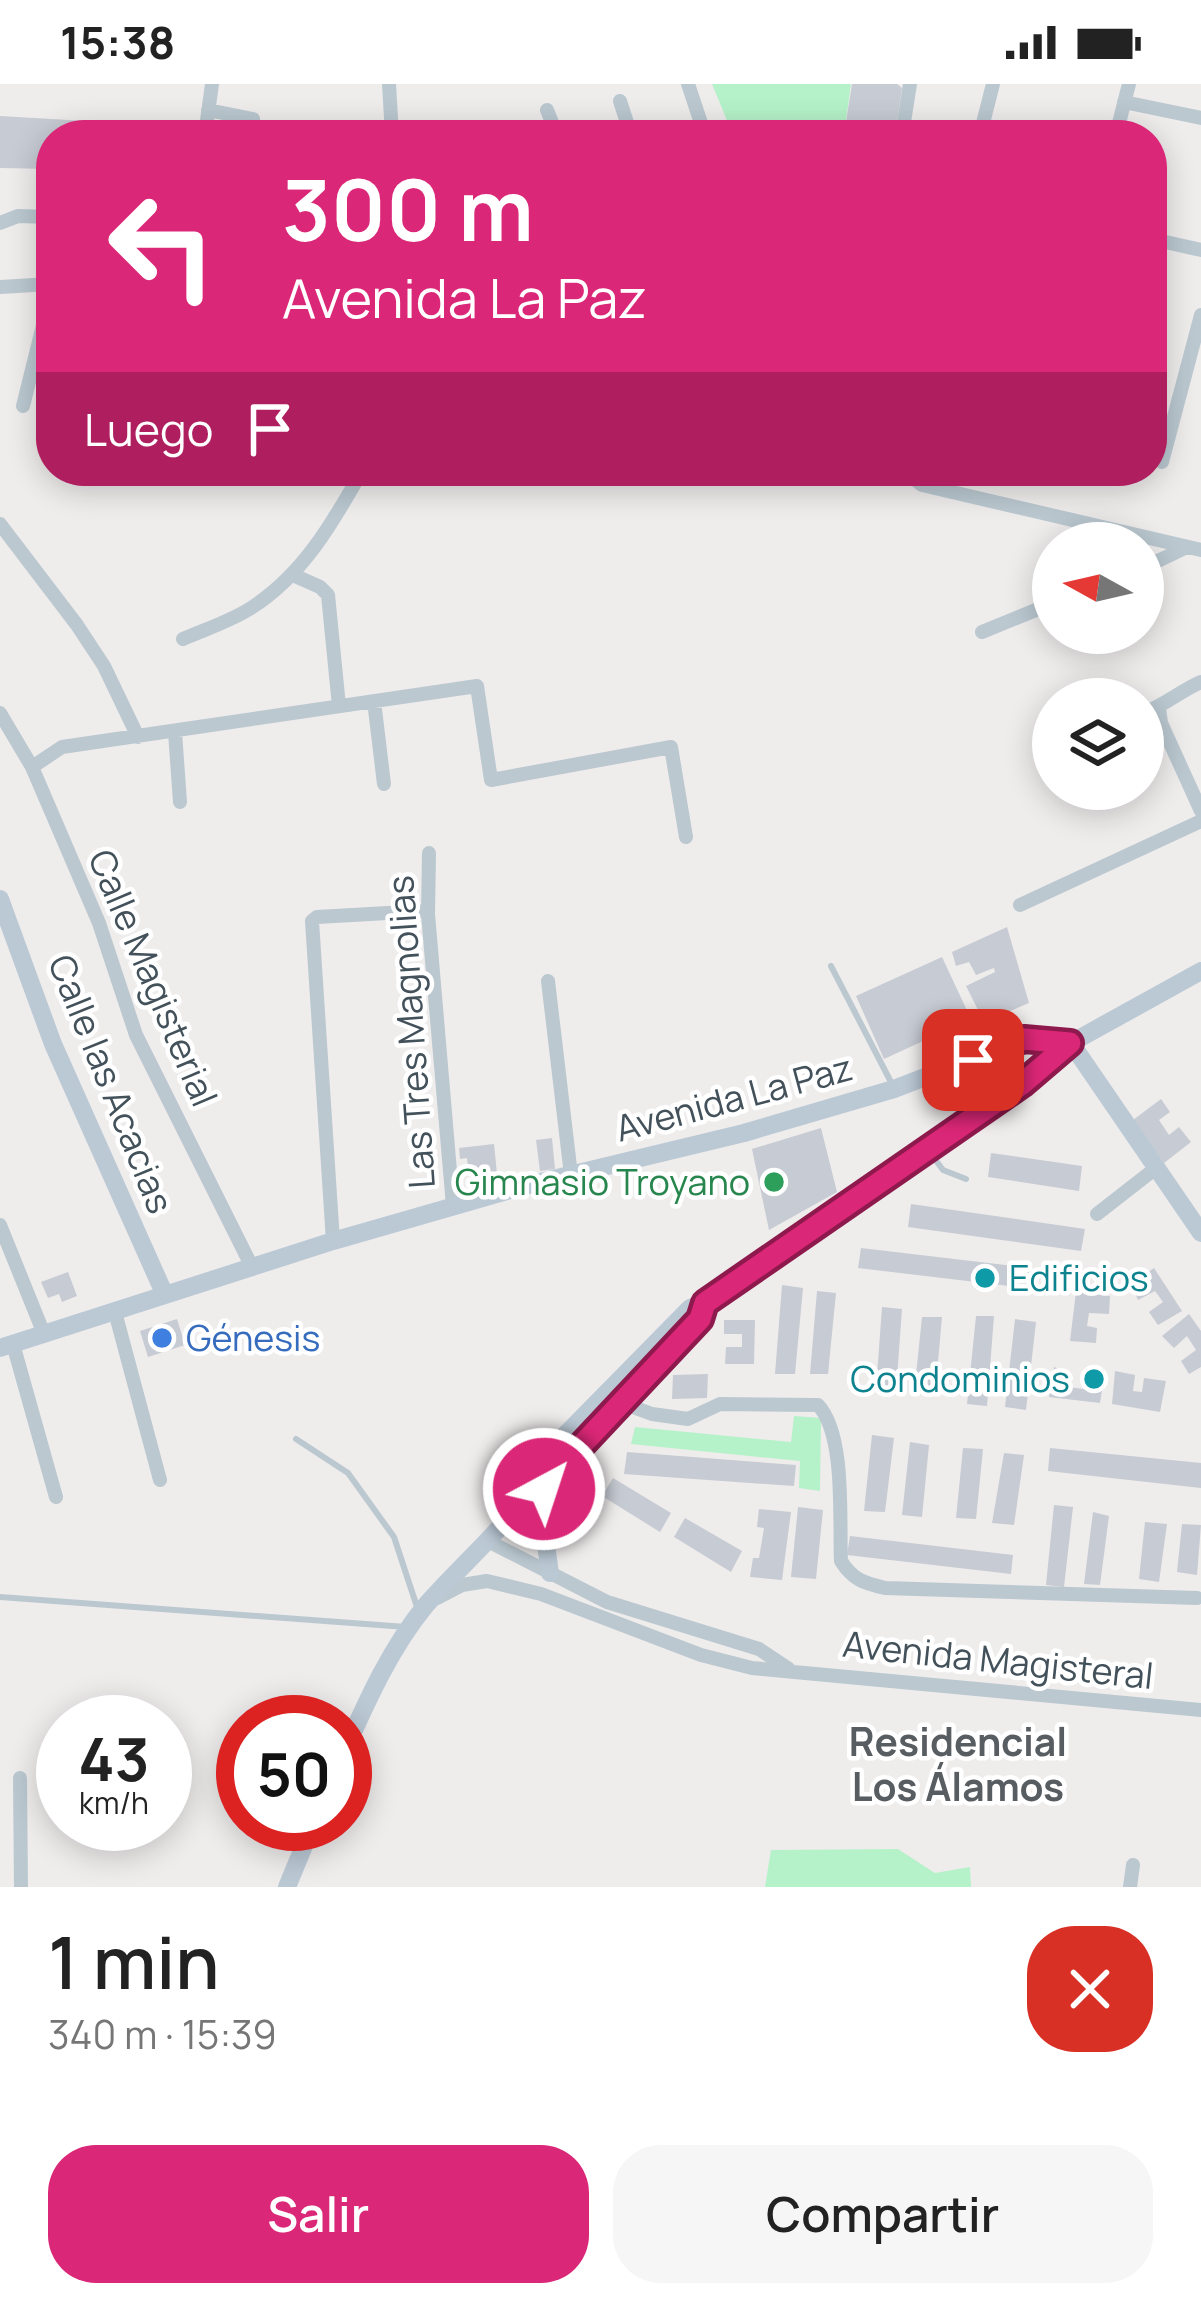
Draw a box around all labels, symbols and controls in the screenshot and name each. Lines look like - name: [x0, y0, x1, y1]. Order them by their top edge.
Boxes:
- text: 15:38: [60, 11, 175, 73]
- text: 300 m: [282, 151, 534, 266]
- icon: left: [84, 168, 240, 324]
- text: Avenida La Paz: [282, 260, 647, 334]
- icon: arrive: [237, 396, 303, 462]
- text: Luego: [84, 398, 213, 460]
- north arrow: [1032, 522, 1164, 654]
- map controls: [1032, 522, 1164, 810]
- button: layers: [1032, 678, 1164, 810]
- street label: Calle Magisterial: [77, 842, 230, 1114]
- street label: Las Tres Magnolias: [375, 874, 446, 1190]
- street label: Calle las Acacias: [37, 947, 186, 1220]
- pin: [922, 1009, 1024, 1111]
- icon: arrive: [940, 1027, 1006, 1093]
- street label: Avenida La Paz: [610, 1042, 858, 1153]
- place label: Gimnasio Troyano: [455, 1157, 750, 1206]
- marker: Gimnasio Troyano: [761, 1169, 787, 1195]
- place label: Edificios: [1009, 1253, 1149, 1302]
- marker: Edificios: [972, 1265, 998, 1291]
- place label: Génesis: [186, 1313, 320, 1362]
- marker: Génesis: [149, 1325, 175, 1351]
- place label: Condominios: [850, 1354, 1070, 1403]
- marker: Condominios: [1081, 1366, 1107, 1392]
- position arrow: [481, 1426, 607, 1552]
- street label: Avenida Magisteral: [840, 1619, 1156, 1700]
- speed limit sign: 50: [216, 1695, 372, 1851]
- district label: Residencial Los Álamos: [849, 1714, 1067, 1813]
- text: 43: [78, 1717, 150, 1799]
- text: km/h: [79, 1782, 149, 1823]
- text: 1 min: [48, 1912, 220, 2011]
- button: close: [1027, 1926, 1153, 2052]
- text: 340 m · 15:39: [48, 2007, 277, 2061]
- button: Salir: [48, 2145, 589, 2283]
- button: Compartir: [613, 2145, 1153, 2283]

